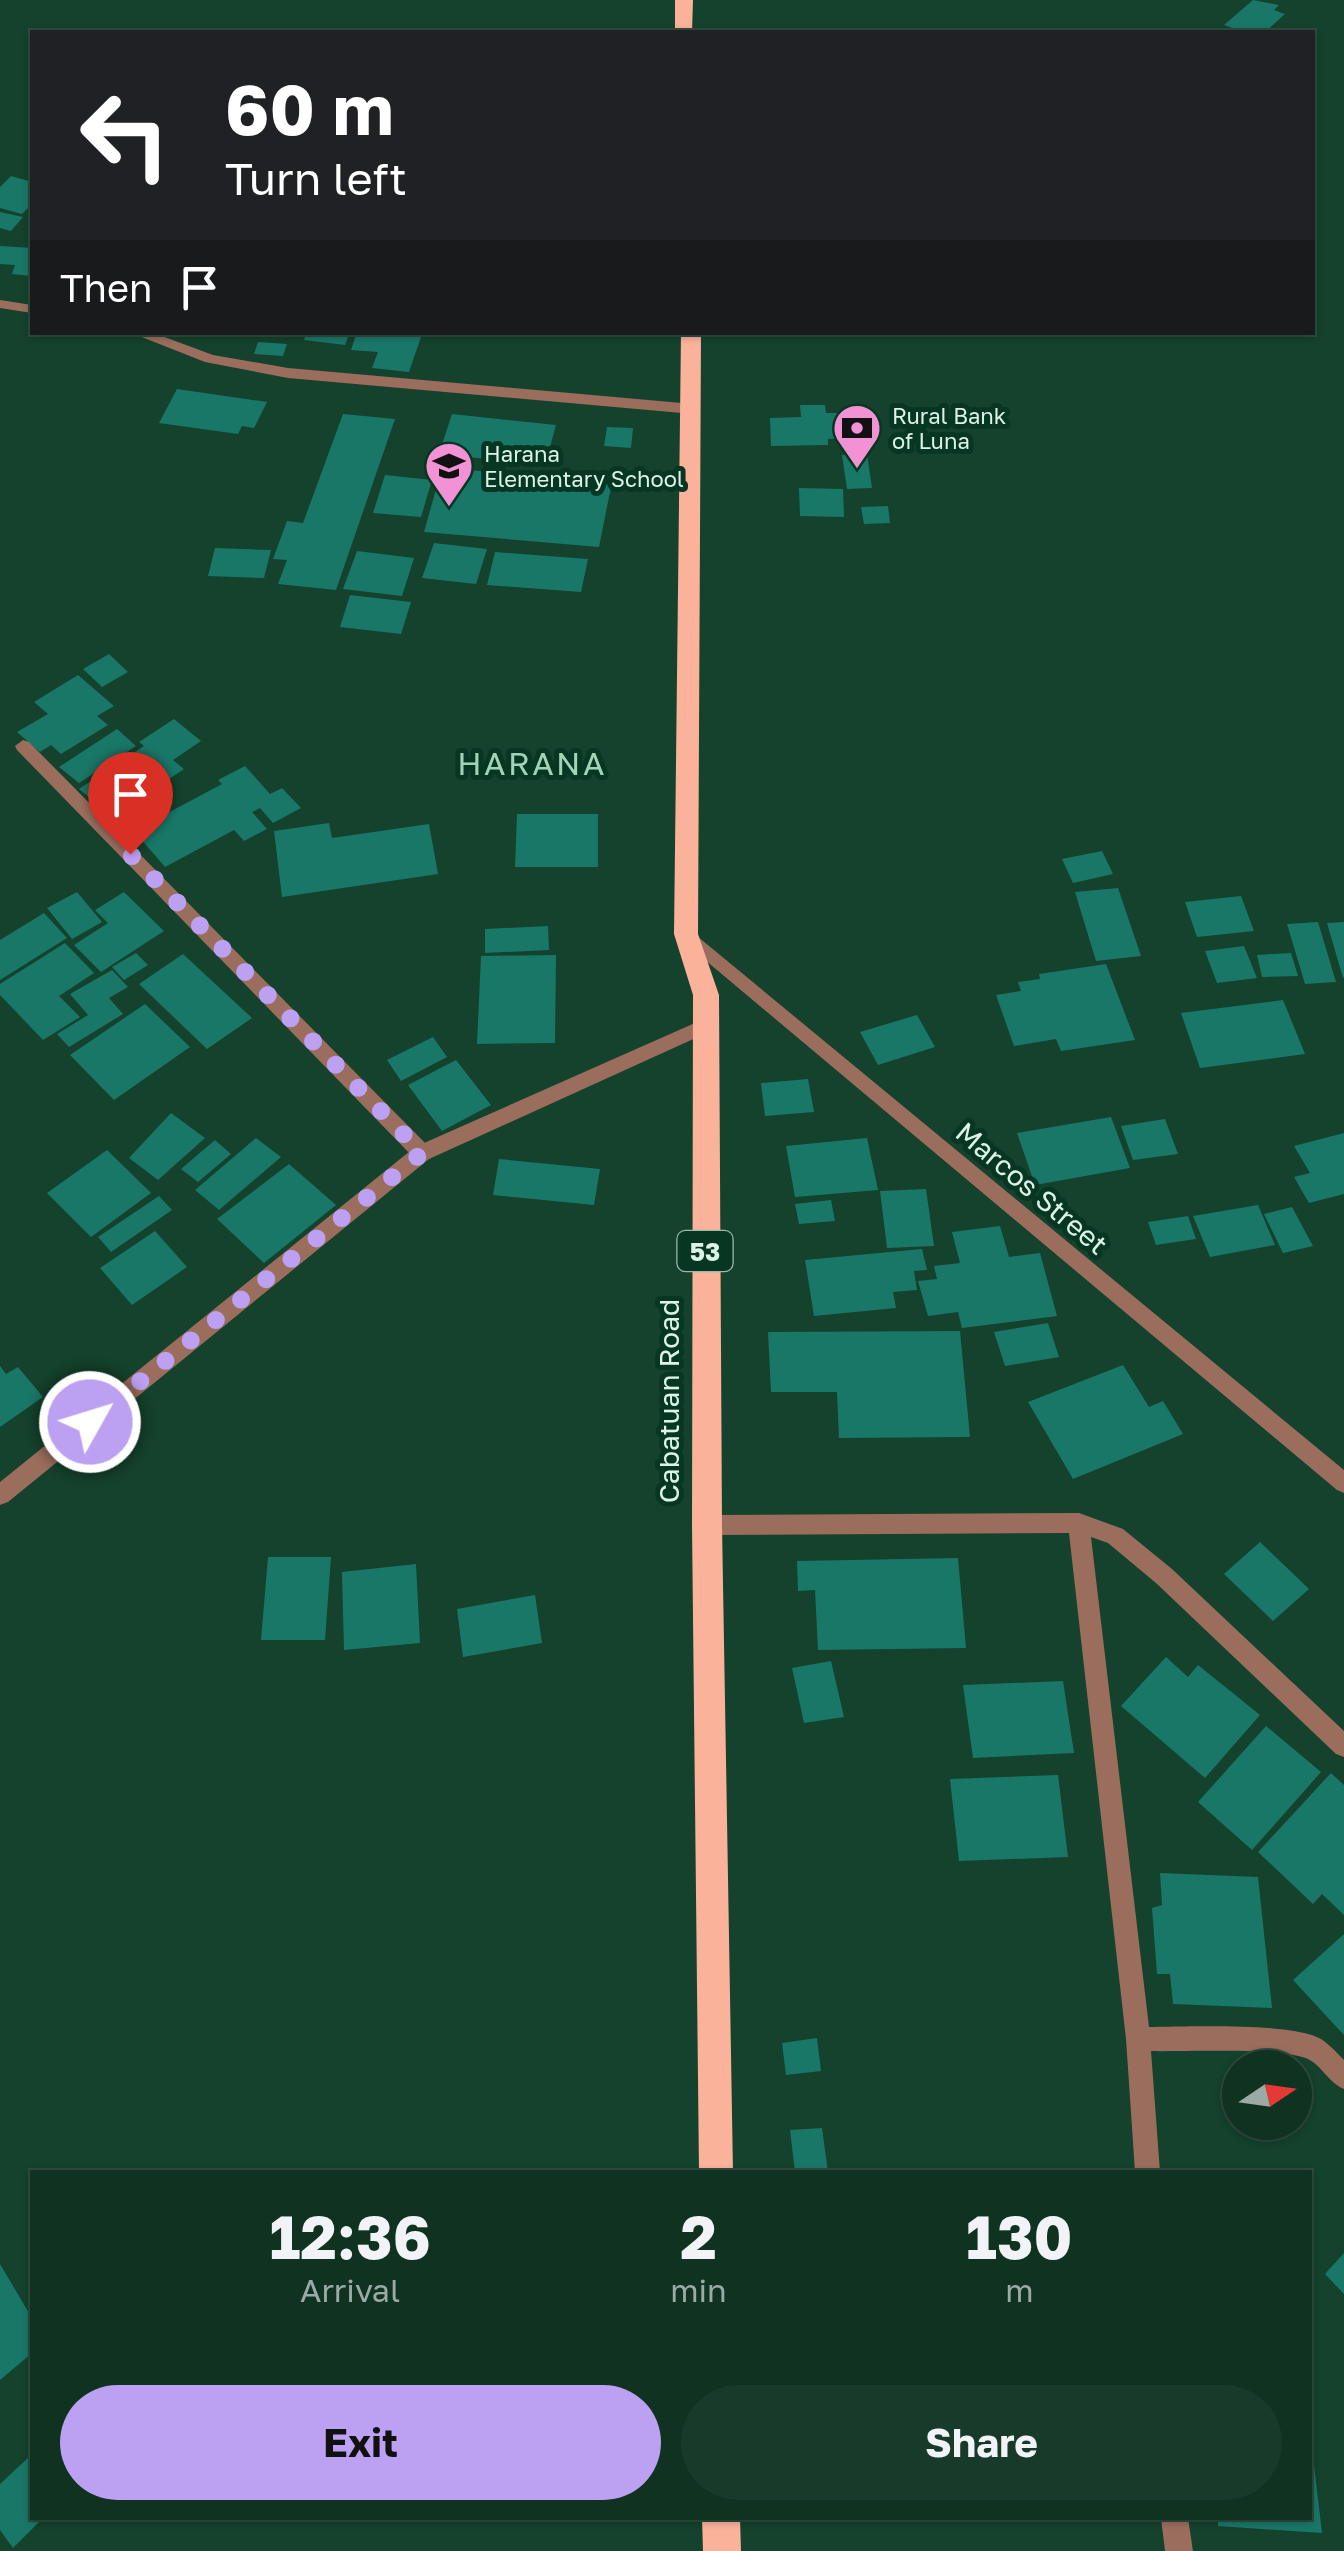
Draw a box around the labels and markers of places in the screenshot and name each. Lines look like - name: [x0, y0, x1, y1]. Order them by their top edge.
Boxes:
- bank icon: Rural Bank of Luna: [831, 402, 883, 470]
- place label: Rural Bank of Luna: [892, 402, 1006, 454]
- school or university icon: Harana Elementary School: [423, 440, 475, 508]
- place label: Harana Elementary School: [484, 440, 684, 492]
- pin: [88, 752, 173, 855]

